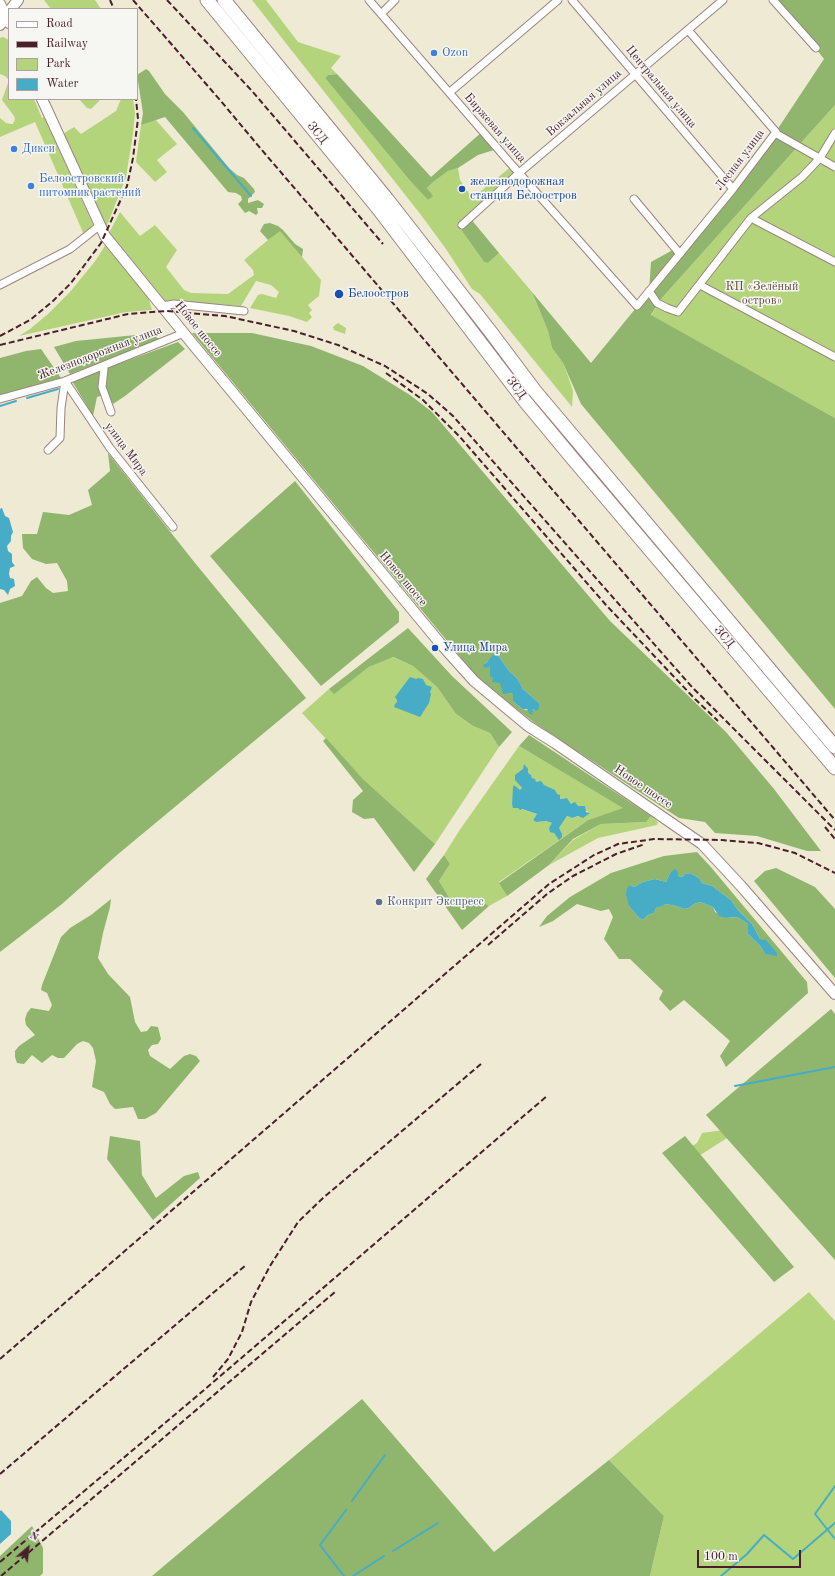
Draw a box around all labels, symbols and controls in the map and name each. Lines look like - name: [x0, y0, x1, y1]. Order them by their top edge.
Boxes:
- legend: [8, 8, 138, 100]
- text: Road: [46, 18, 73, 30]
- text: Railway: [46, 38, 88, 50]
- street label: Центральная улица: [622, 43, 700, 131]
- place label: Ozon: [442, 46, 468, 60]
- marker: Ozon: [429, 48, 439, 58]
- text: Park: [46, 58, 71, 70]
- street label: Вокзальная улица: [543, 66, 625, 140]
- text: Water: [46, 78, 78, 90]
- street label: Биржевая улица: [461, 90, 529, 166]
- street label: ЗСД: [304, 119, 330, 147]
- street label: Лесная улица: [712, 127, 768, 193]
- place label: Дикси: [22, 142, 55, 156]
- marker: Дикси: [9, 144, 19, 154]
- place label: Белоостровский питомник растений: [39, 172, 141, 200]
- place label: железнодорожная станция Белоостров: [470, 175, 577, 203]
- marker: Белоостровский питомник растений: [26, 181, 36, 191]
- marker: железнодорожная станция Белоостров: [457, 184, 467, 194]
- park label: КП «Зелёный остров»: [726, 280, 798, 308]
- place label: Белоостров: [348, 287, 409, 301]
- marker: Белоостров: [333, 288, 345, 300]
- street label: Новое шоссе: [171, 298, 225, 360]
- street label: Железнодорожная улица: [36, 323, 164, 383]
- street label: ЗСД: [503, 374, 529, 402]
- street label: улица Мира: [101, 420, 151, 478]
- street label: Новое шоссе: [376, 549, 430, 609]
- street label: ЗСД: [711, 623, 737, 651]
- place label: Улица Мира: [443, 641, 508, 655]
- marker: Улица Мира: [430, 643, 440, 653]
- street label: Новое шоссе: [611, 762, 675, 812]
- place label: Конкрит Экспресс: [387, 895, 484, 909]
- marker: Конкрит Экспресс: [374, 897, 384, 907]
- north arrow: [8, 1528, 48, 1568]
- text: N: [28, 1530, 40, 1544]
- scale bar: [699, 1542, 803, 1568]
- text: 100 m: [704, 1551, 738, 1563]

